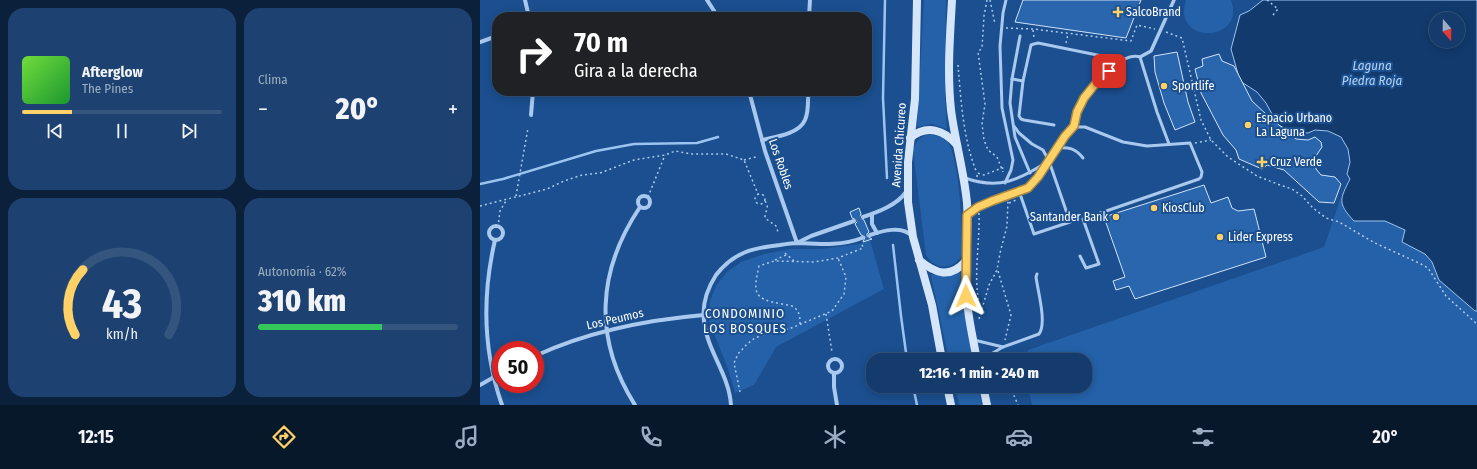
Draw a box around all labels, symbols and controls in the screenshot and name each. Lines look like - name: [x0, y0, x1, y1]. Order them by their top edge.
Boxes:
- place label: SalcoBrand: [1126, 5, 1181, 19]
- marker: SalcoBrand: [1113, 7, 1123, 17]
- north arrow: [1429, 12, 1465, 48]
- map controls: [1429, 12, 1465, 48]
- text: 70 m: [574, 26, 628, 59]
- icon: right: [508, 28, 560, 80]
- pin: [1092, 54, 1126, 88]
- water label: Laguna Piedra Roja: [1342, 58, 1403, 88]
- text: Gira a la derecha: [574, 60, 698, 82]
- icon: arrive: [1098, 60, 1120, 82]
- text: Afterglow: [82, 63, 143, 81]
- text: Clima: [258, 72, 288, 87]
- place label: Sportlife: [1172, 79, 1214, 93]
- text: The Pines: [82, 81, 133, 96]
- marker: Sportlife: [1159, 81, 1169, 91]
- text: 20°: [336, 91, 380, 127]
- text: −: [258, 96, 268, 123]
- text: +: [448, 96, 458, 123]
- street label: Avenida Chicureo: [889, 102, 909, 188]
- place label: Espacio Urbano La Laguna: [1256, 111, 1332, 139]
- icon: previous: [44, 120, 66, 142]
- icon: pause: [111, 120, 133, 142]
- icon: next: [178, 120, 200, 142]
- marker: Espacio Urbano La Laguna: [1243, 120, 1253, 130]
- street label: Los Robles: [766, 137, 796, 191]
- place label: Cruz Verde: [1270, 155, 1322, 169]
- marker: Cruz Verde: [1257, 157, 1267, 167]
- place label: KiosClub: [1162, 201, 1205, 215]
- marker: KiosClub: [1149, 203, 1159, 213]
- place label: Santander Bank: [1030, 210, 1108, 224]
- marker: Santander Bank: [1111, 212, 1121, 222]
- place label: Lider Express: [1228, 230, 1293, 244]
- marker: Lider Express: [1215, 232, 1225, 242]
- text: Autonomía · 62%: [258, 264, 347, 279]
- position arrow: [945, 275, 987, 317]
- text: 43: [102, 279, 142, 329]
- text: 310 km: [258, 283, 346, 319]
- street label: Los Peumos: [585, 306, 645, 332]
- district label: CONDOMINIO LOS BOSQUES: [703, 306, 787, 336]
- text: km/h: [106, 326, 138, 343]
- speed limit sign: 50: [492, 341, 544, 393]
- text: 12:16 · 1 min · 240 m: [919, 364, 1039, 382]
- icon: directions: [270, 423, 298, 451]
- icon: music: [453, 423, 481, 451]
- icon: phone: [637, 423, 665, 451]
- icon: climate: [821, 423, 849, 451]
- icon: car: [1005, 423, 1033, 451]
- icon: filters: [1189, 423, 1217, 451]
- text: 12:15: [78, 426, 114, 448]
- text: 20°: [1372, 426, 1399, 448]

